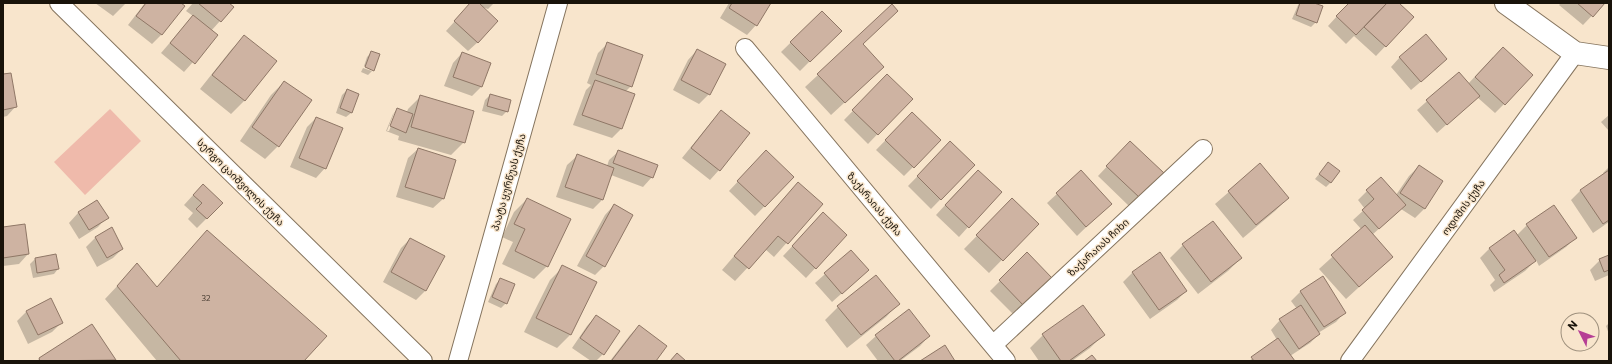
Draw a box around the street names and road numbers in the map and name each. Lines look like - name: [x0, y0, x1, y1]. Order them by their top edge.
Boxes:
- street label: პაატა ყურწუას ქუჩა: [488, 132, 529, 232]
- street label: სერგო ცაიშვილის ქუჩა: [194, 136, 287, 229]
- street label: ზაქარაიას ქუჩა: [844, 170, 905, 239]
- street label: ოდიშის ქუჩა: [1439, 177, 1488, 238]
- street label: ზაქარაიას ჩიხი: [1065, 215, 1132, 279]

